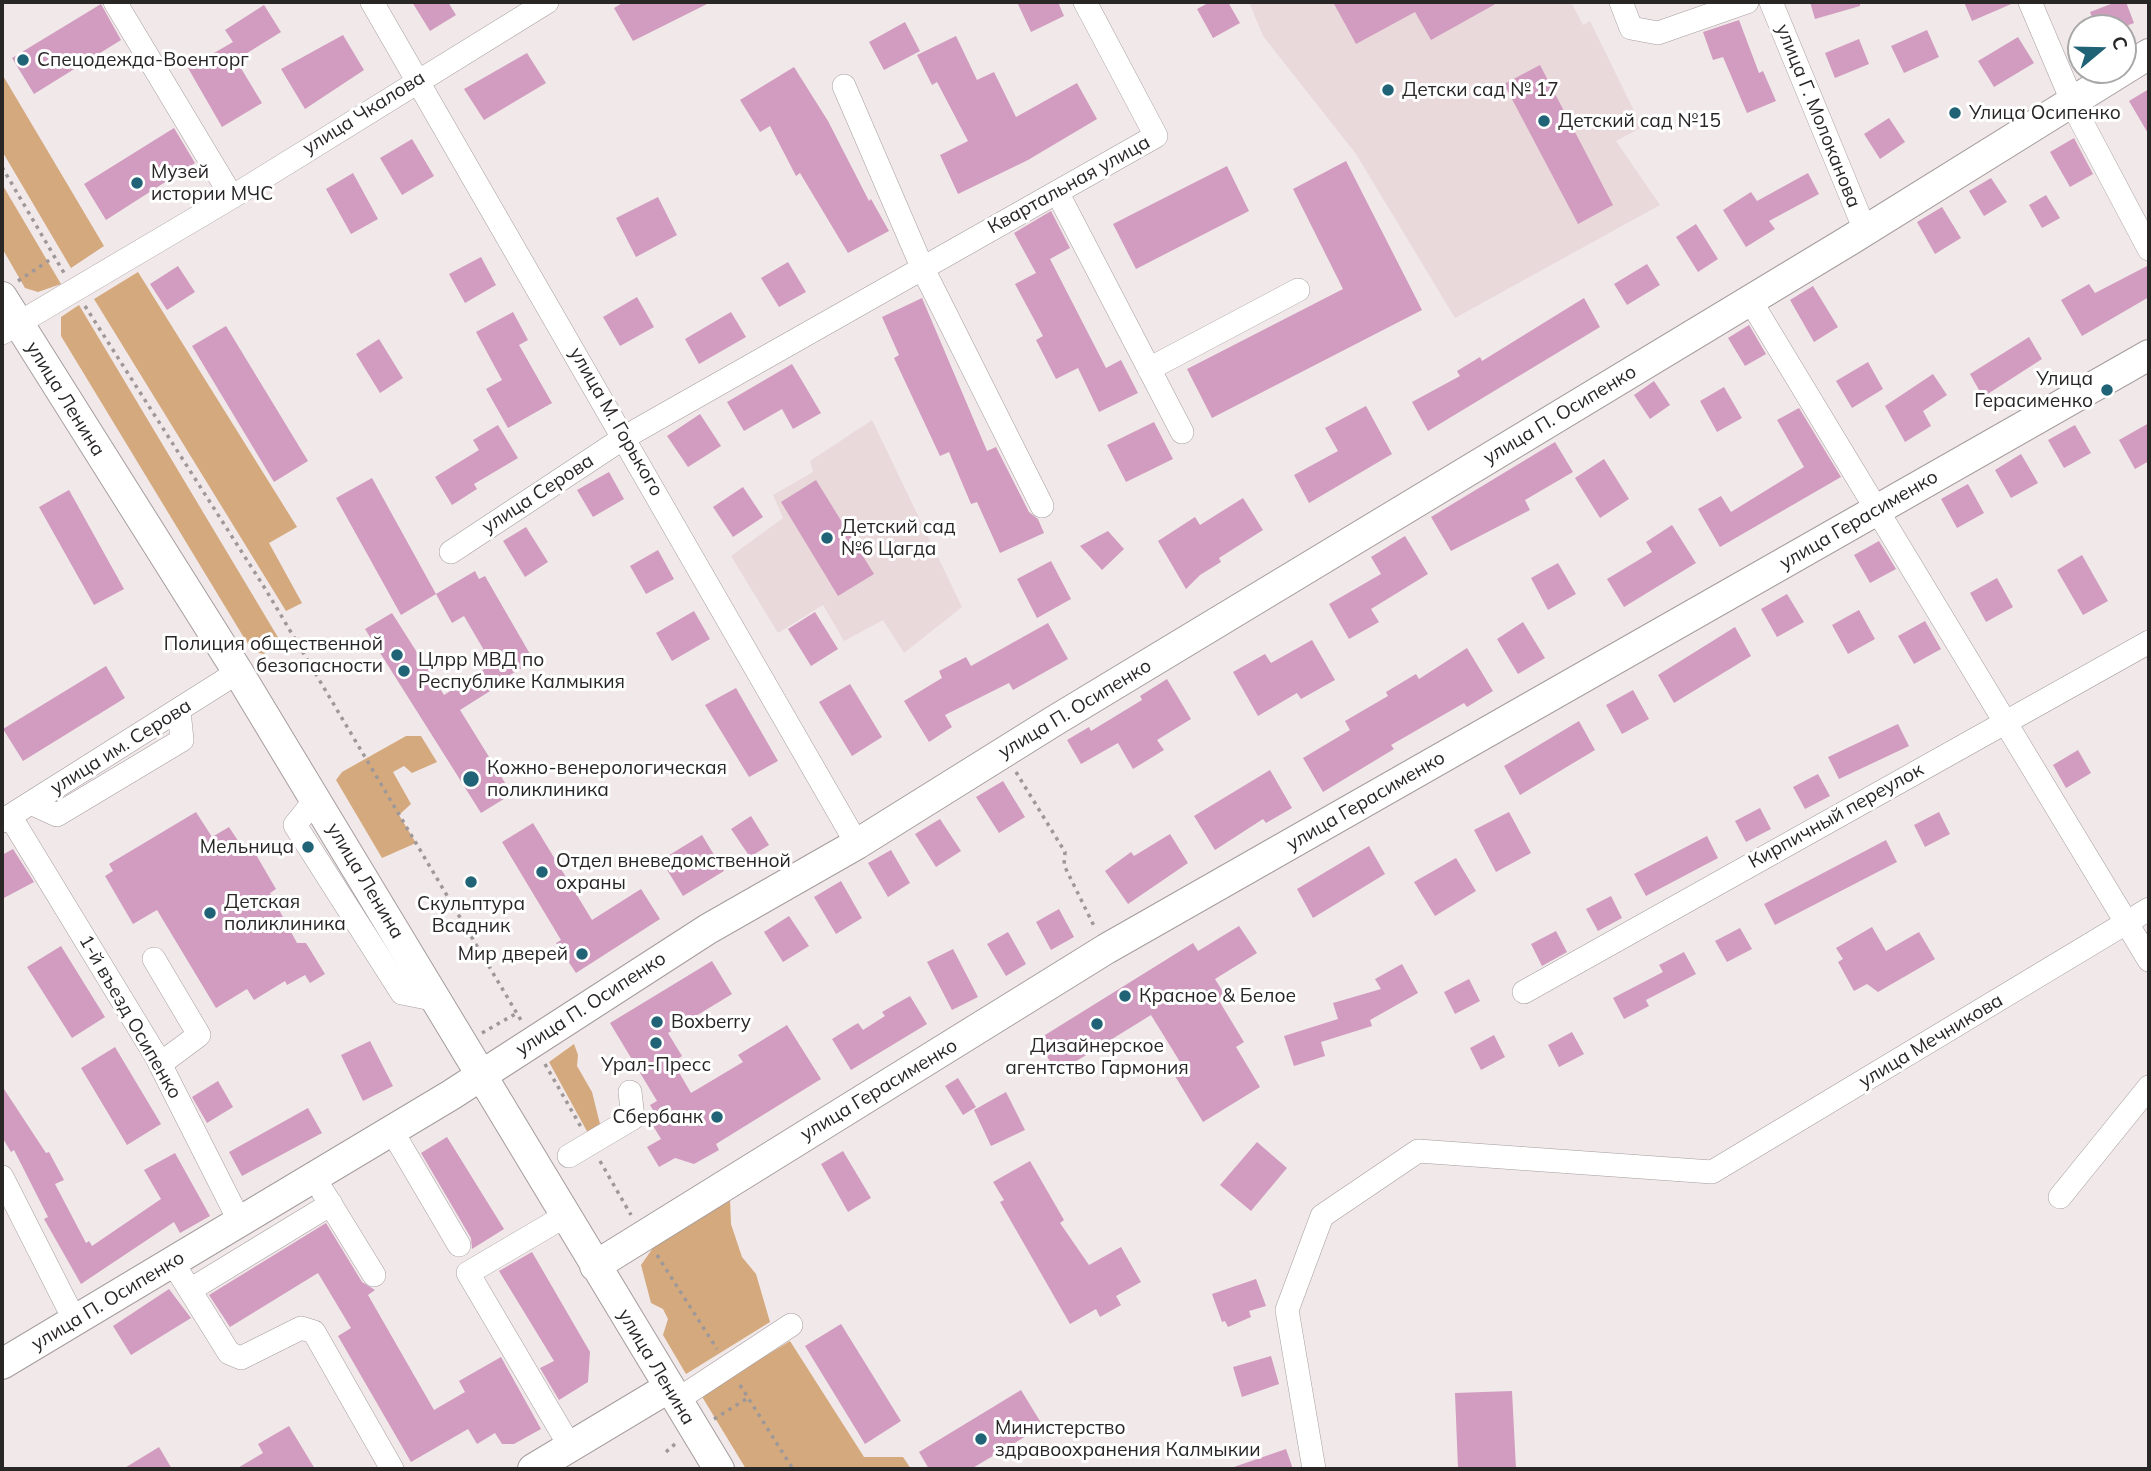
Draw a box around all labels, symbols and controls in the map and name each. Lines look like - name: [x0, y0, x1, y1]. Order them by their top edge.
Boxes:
- north arrow: [2067, 14, 2137, 84]
- street label: улица Г. Молоканова: [1771, 21, 1865, 211]
- text: С: [2106, 33, 2133, 53]
- place label: Спецодежда-Военторг: [37, 49, 249, 71]
- marker: Спецодежда-Военторг: [15, 52, 31, 68]
- street label: улица Чкалова: [299, 66, 429, 160]
- place label: Детски сад № 17: [1402, 79, 1559, 101]
- marker: Детски сад № 17: [1380, 82, 1396, 98]
- place label: Улица Осипенко: [1969, 102, 2121, 124]
- marker: Улица Осипенко: [1947, 105, 1963, 121]
- place label: Детский сад №15: [1558, 110, 1721, 132]
- marker: Детский сад №15: [1536, 113, 1552, 129]
- street label: Квартальная улица: [984, 131, 1154, 239]
- place label: Музей истории МЧС: [151, 161, 273, 205]
- marker: Музей истории МЧС: [129, 175, 145, 191]
- street label: улица Ленина: [21, 337, 109, 461]
- street label: улица М. Горького: [564, 344, 668, 500]
- street label: улица П. Осипенко: [1479, 360, 1641, 470]
- place label: Улица Герасименко: [1974, 368, 2093, 412]
- marker: Улица Герасименко: [2099, 382, 2115, 398]
- street label: улица Серова: [478, 449, 598, 539]
- street label: улица Герасименко: [1776, 465, 1942, 575]
- place label: Детский сад №6 Цагда: [841, 516, 955, 560]
- marker: Детский сад №6 Цагда: [819, 530, 835, 546]
- place label: Полиция общественной безопасности: [164, 633, 383, 677]
- marker: Полиция общественной безопасности: [389, 647, 405, 663]
- place label: Цлрр МВД по Республике Калмыкия: [418, 649, 625, 693]
- street label: улица П. Осипенко: [994, 654, 1156, 764]
- marker: Цлрр МВД по Республике Калмыкия: [396, 663, 412, 679]
- street label: улица им. Серова: [46, 694, 196, 800]
- street label: улица Герасименко: [1283, 746, 1449, 856]
- place label: Кожно-венерологическая поликлиника: [487, 757, 727, 801]
- street label: Кирпичный переулок: [1745, 758, 1927, 874]
- marker: Кожно-венерологическая поликлиника: [461, 769, 481, 789]
- street label: улица Ленина: [322, 819, 408, 943]
- place label: Мельница: [200, 836, 294, 858]
- marker: Мельница: [300, 839, 316, 855]
- place label: Отдел вневедомственной охраны: [556, 850, 791, 894]
- marker: Отдел вневедомственной охраны: [534, 864, 550, 880]
- marker: Скульптура Всадник: [463, 874, 479, 890]
- place label: Детская поликлиника: [224, 891, 346, 935]
- place label: Скульптура Всадник: [417, 893, 525, 937]
- marker: Детская поликлиника: [202, 905, 218, 921]
- street label: 1-й въезд Осипенко: [74, 931, 186, 1103]
- place label: Мир дверей: [458, 943, 568, 965]
- marker: Мир дверей: [574, 946, 590, 962]
- street label: улица П. Осипенко: [512, 947, 670, 1061]
- place label: Красное & Белое: [1139, 985, 1296, 1007]
- marker: Красное & Белое: [1117, 988, 1133, 1004]
- street label: улица Мечникова: [1855, 989, 2007, 1093]
- place label: Boxberry: [671, 1011, 751, 1033]
- marker: Boxberry: [649, 1014, 665, 1030]
- marker: Дизайнерское агентство Гармония: [1089, 1016, 1105, 1032]
- street label: улица Герасименко: [796, 1034, 962, 1146]
- marker: Урал-Пресс: [648, 1035, 664, 1051]
- place label: Дизайнерское агентство Гармония: [1005, 1035, 1189, 1079]
- place label: Урал-Пресс: [601, 1054, 711, 1076]
- place label: Сбербанк: [613, 1106, 703, 1128]
- marker: Сбербанк: [709, 1109, 725, 1125]
- street label: улица П. Осипенко: [27, 1246, 189, 1356]
- street label: улица Ленина: [613, 1305, 699, 1429]
- place label: Министерство здравоохранения Калмыкии: [995, 1417, 1261, 1461]
- marker: Министерство здравоохранения Калмыкии: [973, 1431, 989, 1447]

